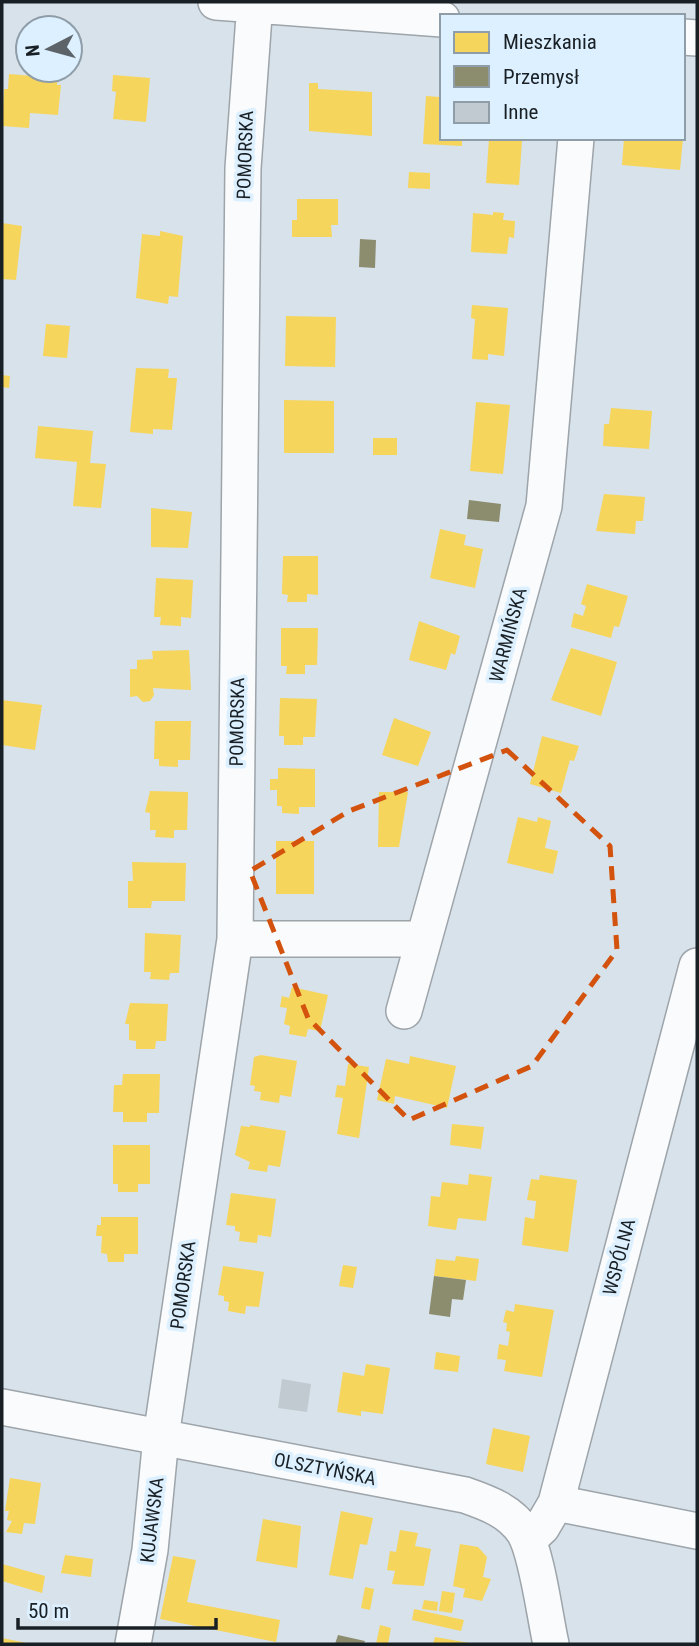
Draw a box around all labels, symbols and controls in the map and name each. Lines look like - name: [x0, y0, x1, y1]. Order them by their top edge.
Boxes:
- north arrow: [14, 14, 84, 84]
- legend: [440, 14, 685, 140]
- text: Mieszkania: [503, 30, 597, 54]
- text: N: [21, 44, 45, 58]
- text: Przemysł: [503, 65, 579, 89]
- text: Inne: [503, 100, 539, 124]
- street label: POMORSKA: [232, 110, 258, 200]
- street label: WARMIŃSKA: [484, 585, 532, 685]
- street label: POMORSKA: [225, 677, 249, 767]
- street label: WSPÓLNA: [598, 1216, 640, 1298]
- street label: POMORSKA: [165, 1239, 201, 1331]
- street label: OLSZTYŃSKA: [272, 1448, 378, 1490]
- street label: KUJAWSKA: [135, 1476, 169, 1564]
- scale bar: [18, 1586, 215, 1630]
- text: 50 m: [28, 1599, 69, 1623]

